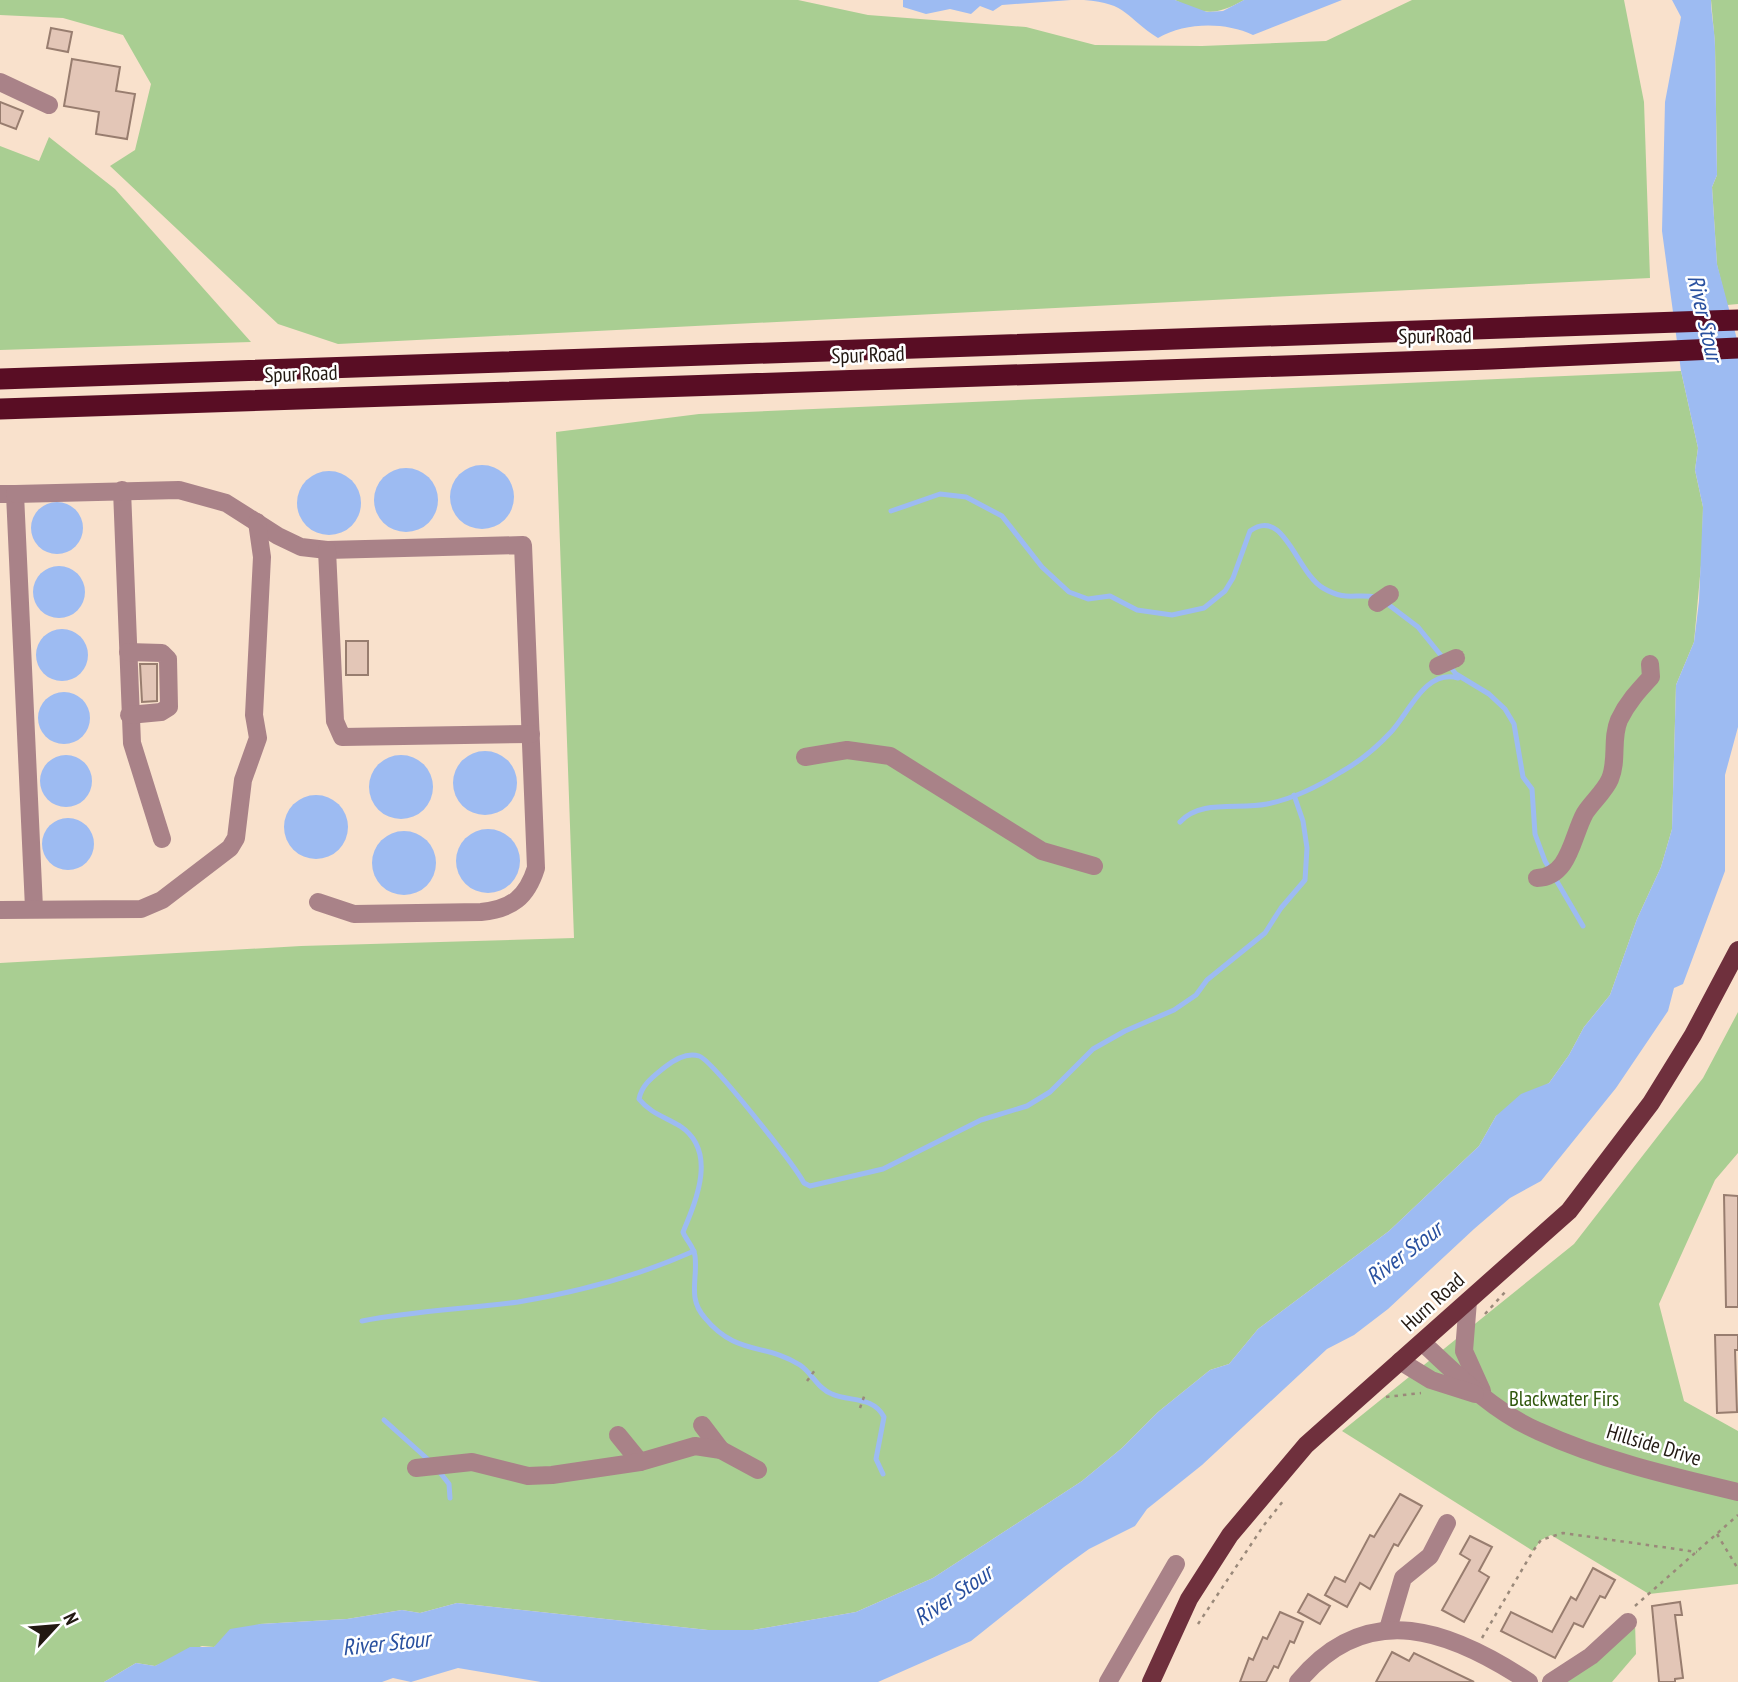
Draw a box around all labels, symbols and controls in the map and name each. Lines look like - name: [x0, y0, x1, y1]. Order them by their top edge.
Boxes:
- water label: River Stour: [1681, 272, 1730, 368]
- street label: Spur Road: [1398, 321, 1472, 350]
- street label: Spur Road: [831, 340, 905, 369]
- street label: Spur Road: [264, 359, 338, 388]
- water label: River Stour: [1360, 1212, 1450, 1291]
- street label: Hurn Road: [1396, 1266, 1470, 1337]
- park label: Blackwater Firs: [1509, 1385, 1619, 1412]
- street label: Hillside Drive: [1604, 1417, 1705, 1472]
- water label: River Stour: [908, 1556, 1000, 1631]
- north arrow: [21, 1591, 91, 1661]
- text: N: [58, 1609, 84, 1628]
- water label: River Stour: [341, 1623, 435, 1662]

